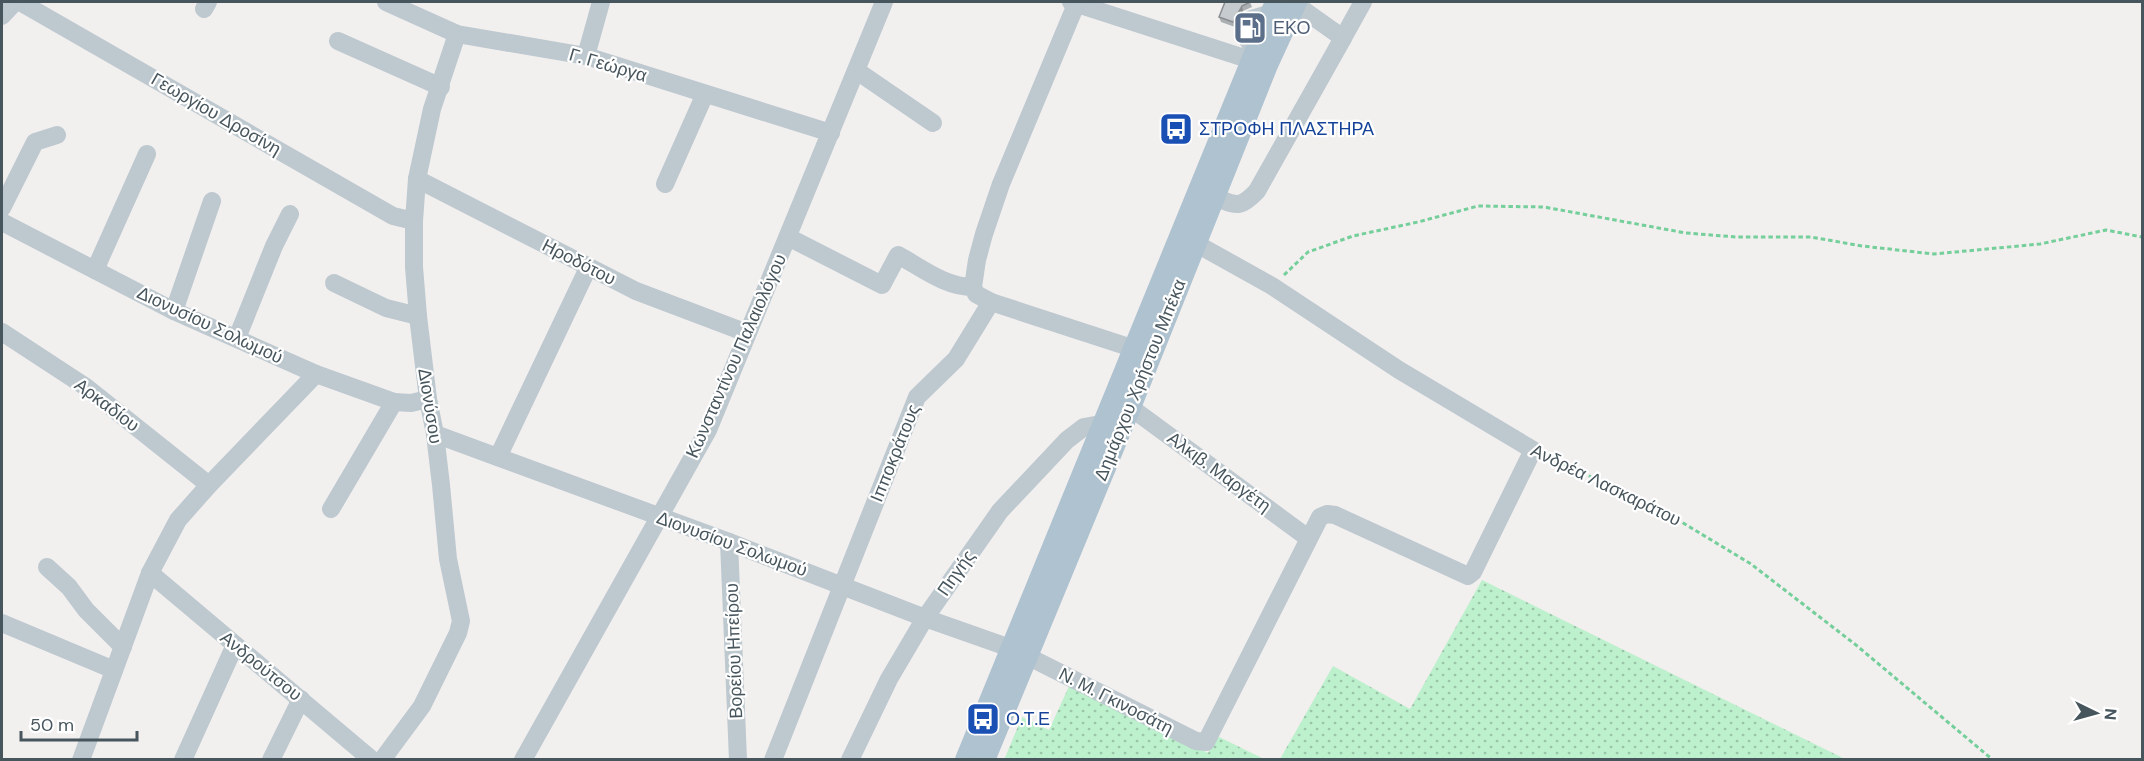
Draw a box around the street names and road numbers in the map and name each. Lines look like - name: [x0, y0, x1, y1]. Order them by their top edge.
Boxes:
- street label: Γ. Γεώργα: [566, 42, 650, 88]
- street label: Γεωργίου Δροσίνη: [147, 67, 285, 161]
- street label: Ηροδότου: [538, 233, 620, 291]
- street label: Κωνσταντίνου Παλαιολόγου: [680, 250, 792, 462]
- street label: Δημάρχου Χρήστου Μπέκα: [1089, 276, 1191, 484]
- street label: Διονυσίου Σολωμού: [133, 281, 287, 369]
- street label: Διονύσου: [412, 367, 448, 445]
- street label: Αρκαδίου: [70, 373, 144, 437]
- street label: Ιπποκράτους: [865, 400, 926, 505]
- street label: Αλκιβ. Μαργέτη: [1162, 426, 1276, 518]
- street label: Ανδρέα Λασκαράτου: [1527, 438, 1685, 532]
- street label: Διονυσίου Σολωμού: [653, 506, 811, 582]
- street label: Πηγής: [932, 545, 981, 601]
- street label: Βορείου Ηπείρου: [720, 583, 748, 719]
- street label: Ανδρούτσου: [215, 626, 307, 706]
- street label: Ν. Μ. Γκινοσάτη: [1055, 662, 1177, 740]

